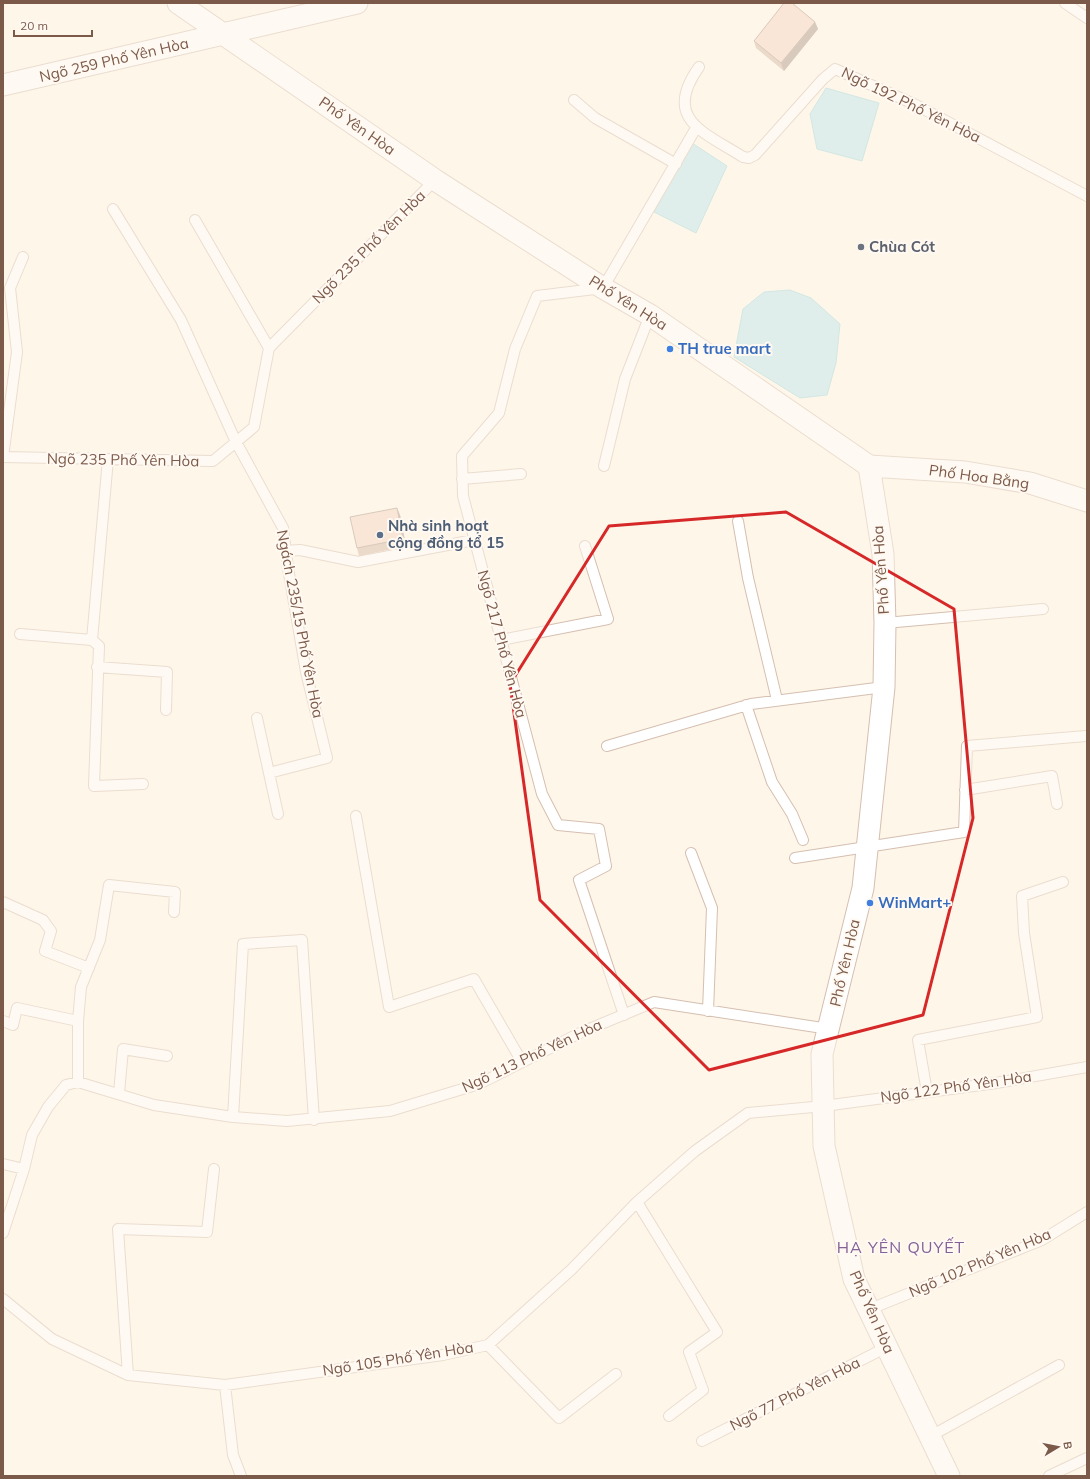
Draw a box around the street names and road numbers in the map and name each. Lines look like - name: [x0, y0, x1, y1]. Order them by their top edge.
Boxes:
- street label: Ngõ 259 Phố Yên Hòa: [37, 33, 190, 86]
- street label: Ngõ 192 Phố Yên Hòa: [839, 63, 984, 147]
- street label: Phố Yên Hòa: [315, 92, 399, 159]
- street label: Ngõ 235 Phố Yên Hòa: [308, 186, 429, 307]
- street label: Phố Yên Hòa: [586, 271, 671, 334]
- street label: Ngõ 235 Phố Yên Hòa: [47, 449, 199, 470]
- street label: Phố Hoa Bằng: [928, 460, 1030, 493]
- street label: Phố Yên Hòa: [868, 525, 893, 615]
- street label: Ngách 235/15 Phố Yên Hòa: [273, 528, 328, 720]
- street label: Ngõ 217 Phố Yên Hòa: [474, 568, 531, 720]
- street label: Phố Yên Hòa: [825, 917, 864, 1008]
- street label: Ngõ 113 Phố Yên Hòa: [459, 1015, 605, 1096]
- street label: Ngõ 122 Phố Yên Hòa: [879, 1066, 1033, 1107]
- street label: Ngõ 102 Phố Yên Hòa: [906, 1224, 1054, 1301]
- street label: Phố Yên Hòa: [846, 1267, 899, 1356]
- street label: Ngõ 105 Phố Yên Hòa: [321, 1337, 475, 1380]
- street label: Ngõ 77 Phố Yên Hòa: [727, 1353, 863, 1435]

